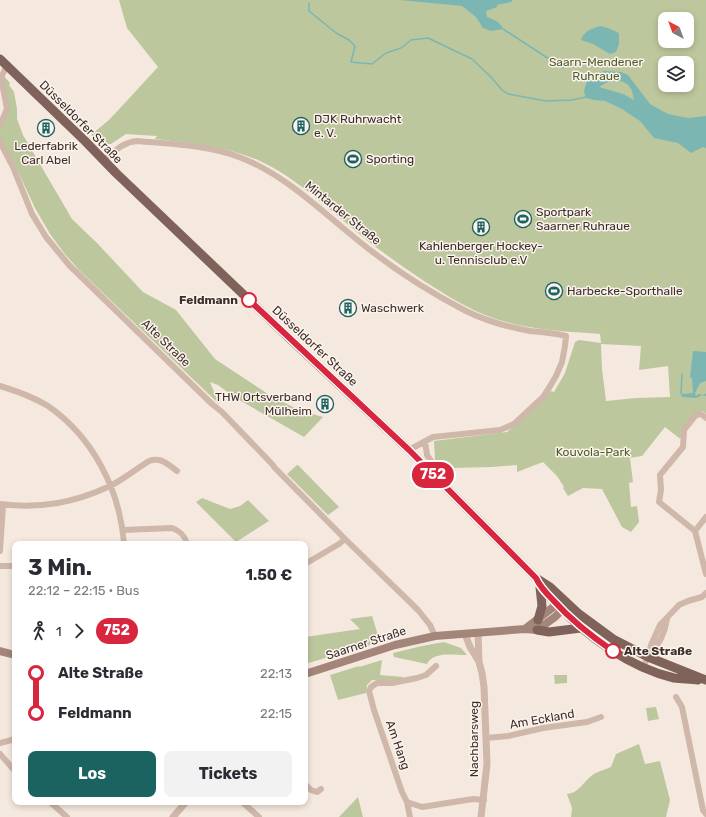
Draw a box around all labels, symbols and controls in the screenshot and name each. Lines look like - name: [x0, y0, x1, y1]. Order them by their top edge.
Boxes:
- north arrow: [658, 12, 694, 48]
- map controls: [658, 12, 694, 92]
- park label: Saarn-Mendener Ruhraue: [549, 55, 644, 83]
- button: layers: [658, 56, 694, 92]
- street label: Düsseldorfer Straße: [37, 78, 126, 167]
- place label: DJK Ruhrwacht e. V.: [314, 112, 402, 140]
- building icon: DJK Ruhrwacht e. V.: [291, 116, 311, 136]
- building icon: Lederfabrik Carl Abel: [36, 118, 56, 138]
- place label: Lederfabrik Carl Abel: [14, 139, 79, 167]
- sports icon: Sporting: [343, 149, 363, 169]
- place label: Sporting: [366, 152, 414, 166]
- street label: Mintarder Straße: [302, 178, 384, 248]
- place label: Sportpark Saarner Ruhraue: [536, 205, 630, 233]
- sports icon: Sportpark Saarner Ruhraue: [513, 209, 533, 229]
- building icon: Kahlenberger Hockey- u. Tennisclub e.V: [471, 217, 491, 237]
- place label: Kahlenberger Hockey- u. Tennisclub e.V: [419, 239, 543, 267]
- sports icon: Harbecke-Sporthalle: [544, 281, 564, 301]
- place label: Harbecke-Sporthalle: [567, 284, 683, 298]
- marker: Feldmann: [241, 292, 257, 308]
- place label: Feldmann: [179, 293, 238, 307]
- building icon: Waschwerk: [338, 298, 358, 318]
- place label: Waschwerk: [361, 301, 425, 315]
- street label: Düsseldorfer Straße: [269, 303, 361, 389]
- street label: Alte Straße: [139, 316, 193, 370]
- place label: THW Ortsverband Mülheim: [215, 390, 312, 418]
- building icon: THW Ortsverband Mülheim: [315, 394, 335, 414]
- park label: Kouvola-Park: [556, 445, 631, 459]
- line badge: 752: [410, 462, 456, 488]
- text: 752: [420, 466, 446, 483]
- text: 3 Min.: [28, 554, 92, 581]
- text: 1.50 €: [245, 566, 292, 584]
- text: 22:12 – 22:15 · Bus: [28, 583, 139, 598]
- icon: walk: [28, 620, 50, 642]
- icon: forward: [68, 620, 90, 642]
- text: 752: [104, 622, 130, 639]
- street label: Saarner Straße: [324, 623, 408, 663]
- text: 1: [56, 624, 62, 639]
- marker: Alte Straße: [605, 643, 621, 659]
- place label: Alte Straße: [624, 644, 692, 658]
- text: Alte Straße: [58, 664, 143, 682]
- text: 22:13: [260, 666, 292, 681]
- street label: Nachbarsweg: [467, 701, 481, 777]
- text: Feldmann: [58, 704, 132, 722]
- text: 22:15: [260, 706, 292, 721]
- street label: Am Eckland: [508, 706, 576, 732]
- street label: Am Hang: [383, 718, 413, 772]
- button: Los: [28, 751, 156, 797]
- button: Tickets: [164, 751, 292, 797]

